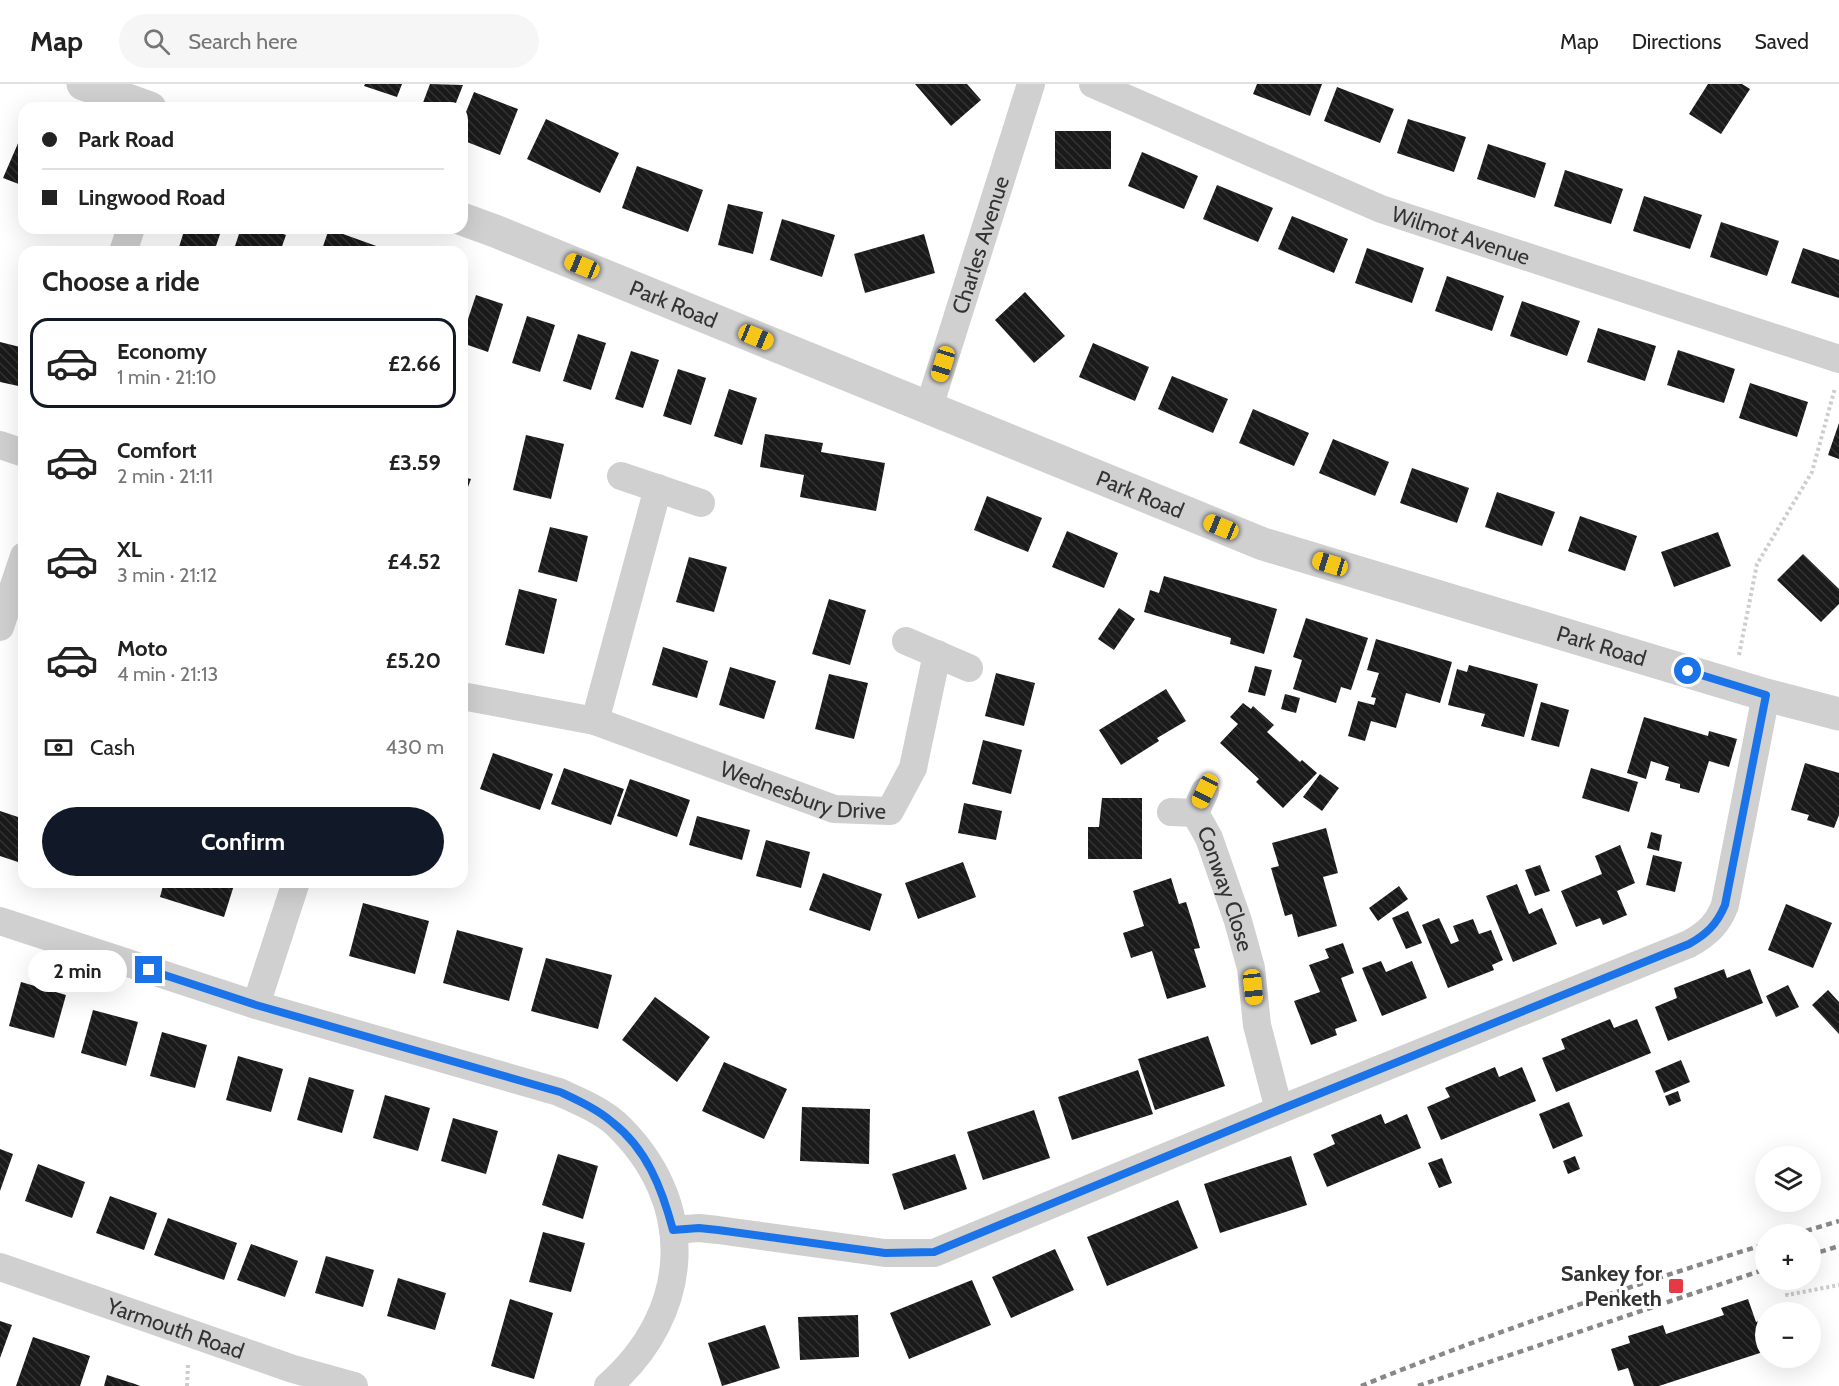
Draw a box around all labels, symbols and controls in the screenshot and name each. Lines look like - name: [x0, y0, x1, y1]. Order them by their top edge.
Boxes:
- search box: [119, 14, 539, 68]
- text: Map: [30, 24, 83, 58]
- icon: search: [140, 25, 173, 58]
- text: Search here: [188, 28, 297, 55]
- text: Map: [1560, 29, 1599, 54]
- text: Directions: [1632, 29, 1721, 54]
- text: Saved: [1754, 29, 1809, 54]
- text: Park Road: [78, 126, 174, 153]
- street label: Charles Avenue: [946, 173, 1015, 317]
- text: Lingwood Road: [78, 184, 225, 211]
- street label: Wilmot Avenue: [1388, 200, 1533, 271]
- car: [562, 251, 602, 281]
- text: Choose a ride: [42, 265, 200, 298]
- street label: Park Road: [626, 274, 721, 334]
- car: [736, 322, 776, 352]
- icon: car: [45, 336, 99, 390]
- text: Economy: [117, 338, 207, 365]
- car: [929, 344, 957, 384]
- text: £2.66: [388, 350, 441, 377]
- text: 1 min · 21:10: [117, 365, 216, 389]
- icon: car: [45, 435, 99, 489]
- text: Comfort: [117, 437, 196, 464]
- text: £3.59: [389, 449, 441, 476]
- text: 2 min · 21:11: [117, 464, 213, 488]
- street label: Park Road: [1092, 465, 1188, 524]
- car: [1201, 512, 1241, 542]
- icon: car: [45, 534, 99, 588]
- text: XL: [117, 536, 142, 563]
- text: £4.52: [388, 548, 441, 575]
- car: [1310, 550, 1350, 578]
- text: 3 min · 21:12: [117, 563, 217, 587]
- street label: Park Road: [1553, 620, 1650, 672]
- icon: car: [45, 633, 99, 687]
- text: Moto: [117, 635, 168, 662]
- text: £5.20: [386, 647, 441, 674]
- route start: [1674, 657, 1701, 684]
- text: 4 min · 21:13: [117, 662, 218, 686]
- icon: cash: [42, 731, 75, 764]
- text: Cash: [90, 734, 135, 761]
- text: 430 m: [386, 735, 444, 759]
- street label: Wednesbury Drive: [716, 755, 887, 825]
- car: [1189, 771, 1221, 811]
- button: Confirm: [42, 807, 444, 876]
- street label: Conway Close: [1191, 821, 1259, 954]
- callout: 2 min: [29, 949, 128, 991]
- route end: [135, 956, 162, 983]
- text: 2 min: [53, 959, 102, 983]
- car: [1242, 968, 1264, 1006]
- map controls: [1755, 1146, 1821, 1368]
- button: layers: [1755, 1146, 1821, 1212]
- button: +: [1755, 1224, 1821, 1290]
- place label: Sankey for Penketh: [1561, 1260, 1663, 1312]
- marker: Sankey for Penketh: [1667, 1277, 1685, 1295]
- street label: Yarmouth Road: [102, 1292, 248, 1365]
- button: −: [1755, 1302, 1821, 1368]

